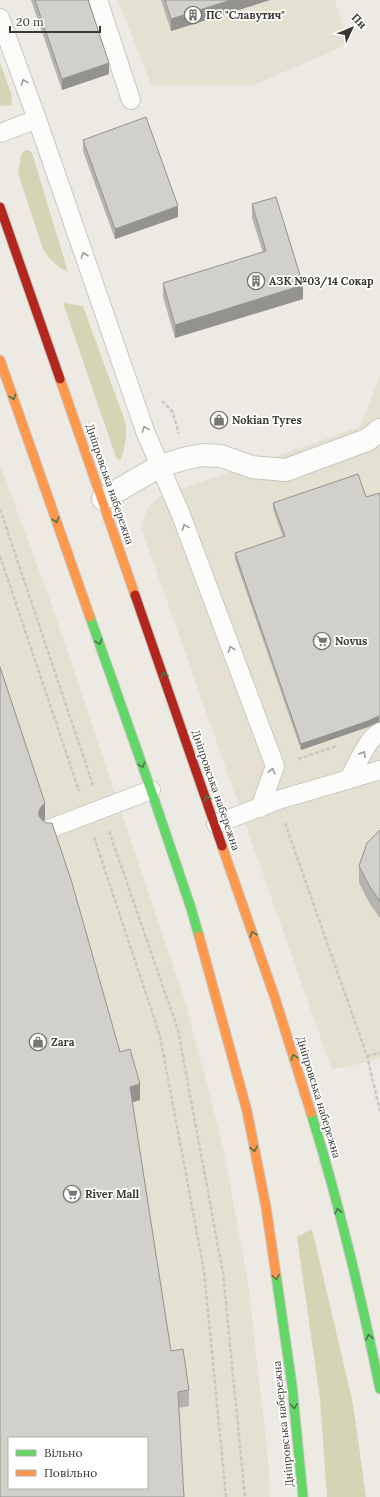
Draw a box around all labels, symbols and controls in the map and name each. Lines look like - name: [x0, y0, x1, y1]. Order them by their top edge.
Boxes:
- building icon: ПС "Славутич": [183, 5, 203, 25]
- scale bar: [10, 8, 100, 34]
- place label: ПС "Славутич": [206, 8, 285, 22]
- north arrow: [332, 8, 372, 48]
- text: Пн: [349, 10, 370, 32]
- text: 20 m: [16, 14, 44, 29]
- one-way arrow: [20, 79, 28, 86]
- one-way arrow: [81, 252, 89, 259]
- building icon: АЗК №03/14 Сокар: [246, 271, 266, 291]
- place label: АЗК №03/14 Сокар: [269, 274, 374, 289]
- one-way arrow: [8, 393, 17, 400]
- shop icon: Nokian Tyres: [209, 410, 229, 430]
- place label: Nokian Tyres: [232, 413, 302, 427]
- street label: Дніпровська набережна: [83, 422, 137, 547]
- one-way arrow: [142, 426, 150, 433]
- one-way arrow: [51, 516, 60, 523]
- one-way arrow: [182, 524, 190, 531]
- supermarket icon: Novus: [312, 631, 332, 651]
- place label: Novus: [335, 634, 367, 648]
- one-way arrow: [94, 639, 103, 646]
- one-way arrow: [227, 646, 235, 653]
- one-way arrow: [160, 672, 169, 679]
- street label: Дніпровська набережна: [189, 728, 243, 853]
- one-way arrow: [358, 751, 365, 758]
- one-way arrow: [137, 762, 146, 769]
- one-way arrow: [268, 768, 276, 774]
- one-way arrow: [203, 794, 211, 801]
- one-way arrow: [249, 931, 258, 938]
- shop icon: Zara: [28, 1032, 48, 1052]
- street label: Дніпровська набережна: [294, 1034, 344, 1160]
- place label: Zara: [51, 1035, 75, 1049]
- one-way arrow: [291, 1054, 299, 1061]
- one-way arrow: [250, 1146, 258, 1152]
- supermarket icon: River Mall: [62, 1184, 82, 1204]
- place label: River Mall: [85, 1187, 140, 1201]
- one-way arrow: [335, 1207, 343, 1214]
- one-way arrow: [271, 1274, 280, 1280]
- one-way arrow: [366, 1334, 374, 1340]
- street label: Дніпровська набережна: [269, 1360, 297, 1488]
- one-way arrow: [289, 1403, 298, 1409]
- legend: [8, 1437, 148, 1489]
- text: Вільно: [44, 1445, 83, 1460]
- text: Повільно: [44, 1465, 97, 1480]

